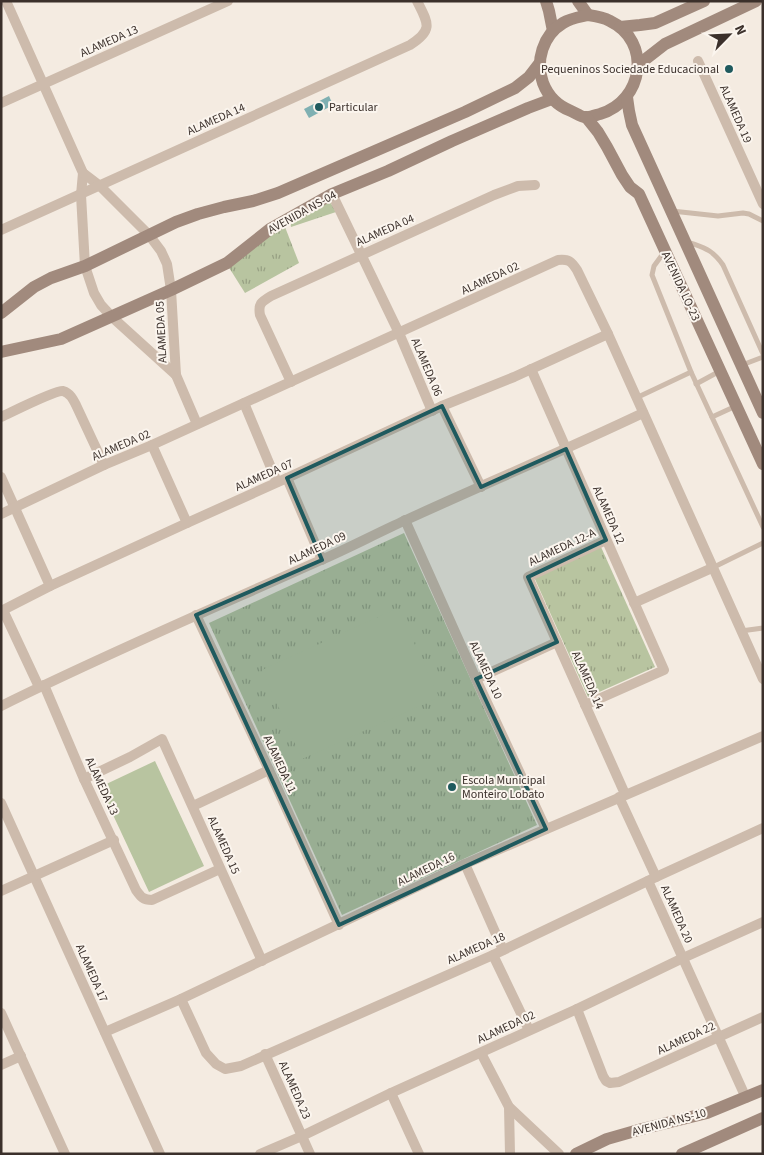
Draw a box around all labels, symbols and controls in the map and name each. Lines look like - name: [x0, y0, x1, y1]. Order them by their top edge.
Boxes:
- north arrow: [704, 10, 754, 60]
- street label: ALAMEDA 13: [77, 21, 141, 62]
- text: N: [729, 22, 751, 38]
- place label: Pequeninos Sociedade Educacional: [541, 61, 719, 78]
- marker: Pequeninos Sociedade Educacional: [723, 63, 735, 75]
- street label: ALAMEDA 19: [715, 82, 756, 146]
- street label: ALAMEDA 14: [184, 99, 248, 140]
- place label: Particular: [329, 99, 379, 116]
- marker: Particular: [313, 101, 325, 113]
- street label: AVENIDA NS-04: [265, 187, 340, 238]
- street label: ALAMEDA 04: [353, 210, 417, 251]
- street label: AVENIDA LO-23: [657, 249, 704, 324]
- street label: ALAMEDA 02: [458, 258, 522, 299]
- street label: ALAMEDA 05: [151, 301, 172, 363]
- street label: ALAMEDA 06: [407, 335, 446, 399]
- street label: ALAMEDA 02: [89, 426, 153, 465]
- street label: ALAMEDA 07: [232, 455, 296, 496]
- street label: ALAMEDA 12: [588, 483, 629, 547]
- street label: ALAMEDA 12-A: [526, 524, 599, 570]
- street label: ALAMEDA 09: [285, 528, 349, 569]
- street label: ALAMEDA 10: [465, 638, 506, 702]
- street label: ALAMEDA 14: [567, 648, 608, 712]
- street label: ALAMEDA 11: [259, 732, 300, 796]
- street label: ALAMEDA 13: [81, 754, 122, 818]
- place label: Escola Municipal Monteiro Lobato: [462, 772, 545, 803]
- marker: Escola Municipal Monteiro Lobato: [446, 781, 458, 793]
- street label: ALAMEDA 15: [203, 813, 244, 877]
- street label: ALAMEDA 16: [395, 848, 458, 891]
- street label: ALAMEDA 20: [656, 882, 697, 946]
- street label: ALAMEDA 18: [444, 928, 508, 969]
- street label: ALAMEDA 17: [71, 941, 112, 1005]
- street label: ALAMEDA 02: [474, 1007, 538, 1048]
- street label: ALAMEDA 22: [654, 1018, 718, 1059]
- street label: ALAMEDA 23: [274, 1058, 315, 1122]
- street label: AVENIDA NS-10: [630, 1104, 708, 1141]

